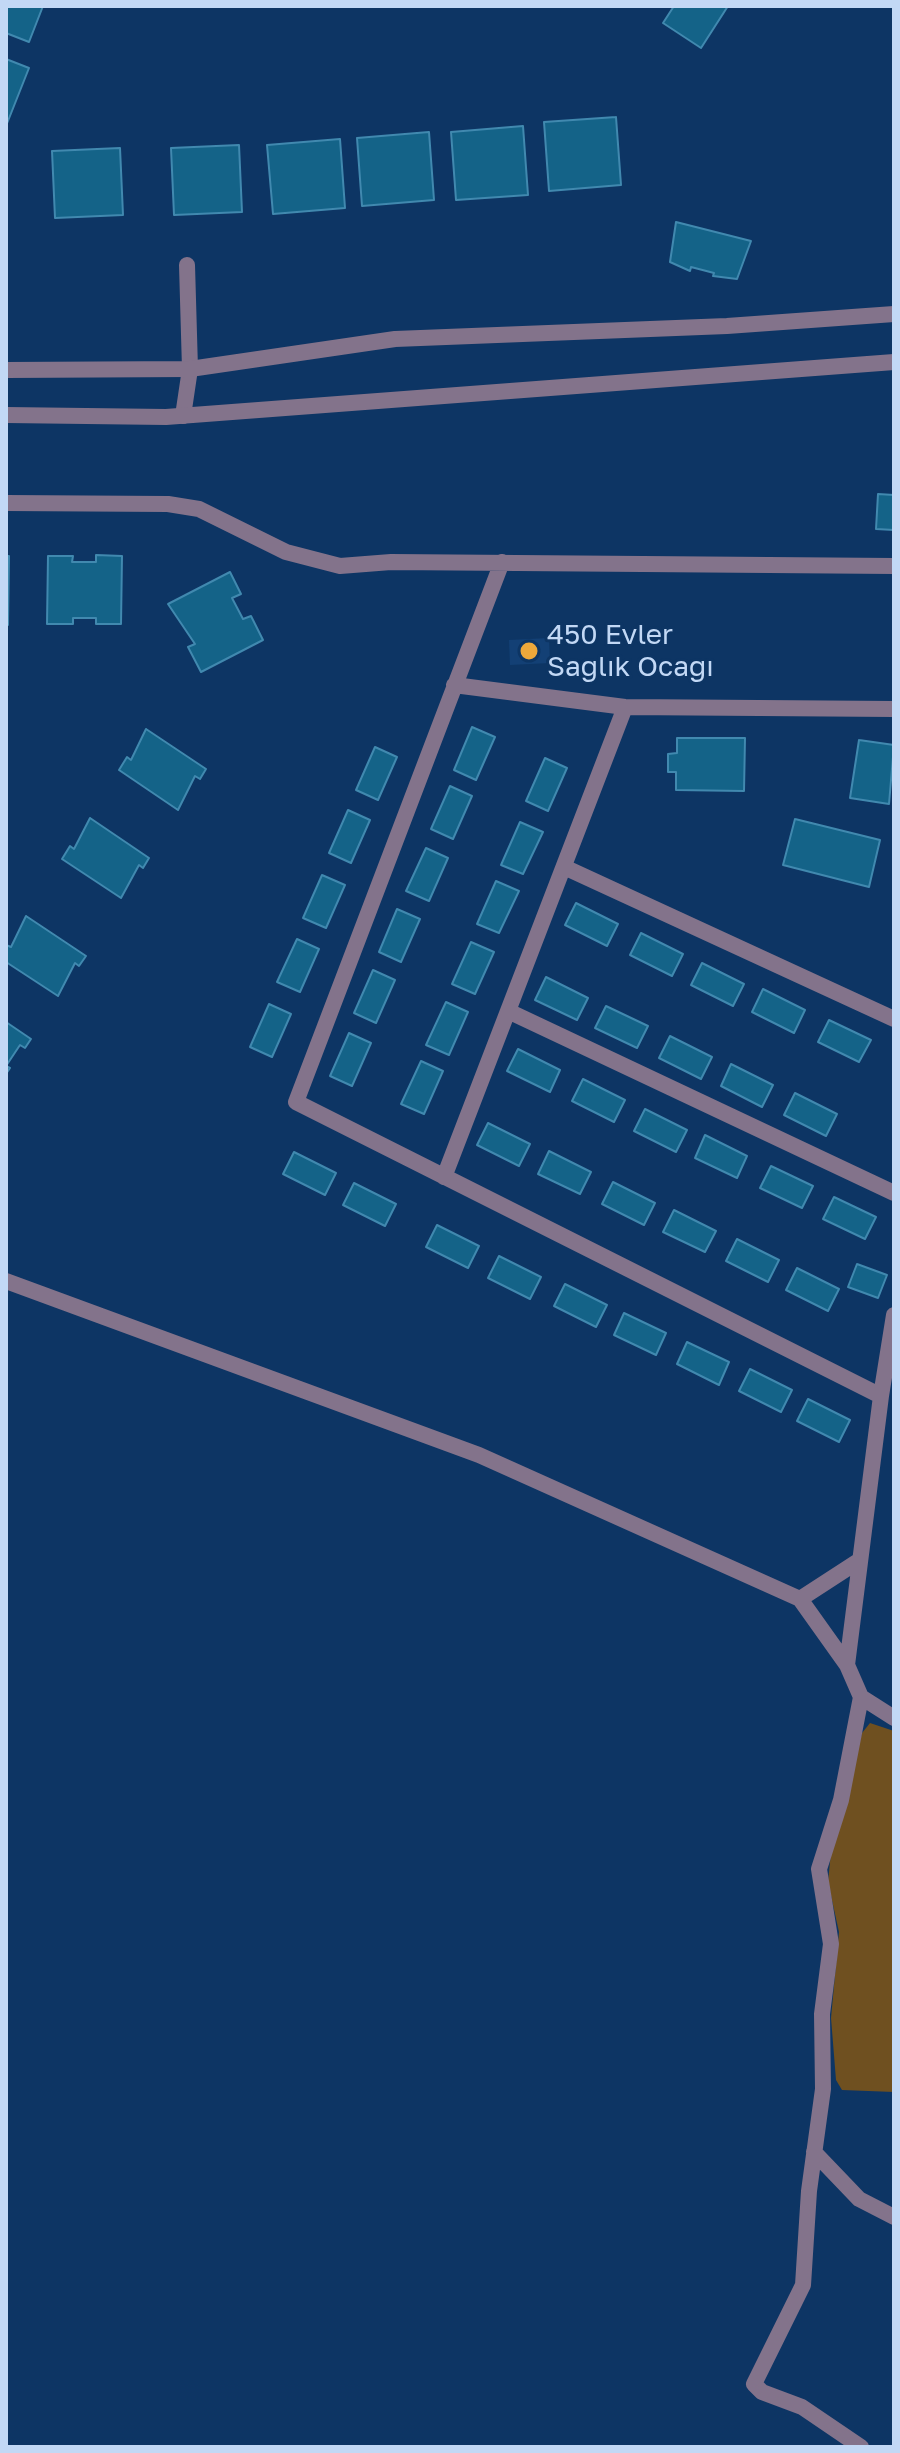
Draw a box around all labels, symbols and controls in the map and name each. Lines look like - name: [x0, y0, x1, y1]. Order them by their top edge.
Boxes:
- place label: 450 Evler Sağlık Ocağı: [547, 618, 714, 684]
- marker: 450 Evler Sağlık Ocağı: [518, 640, 540, 662]

